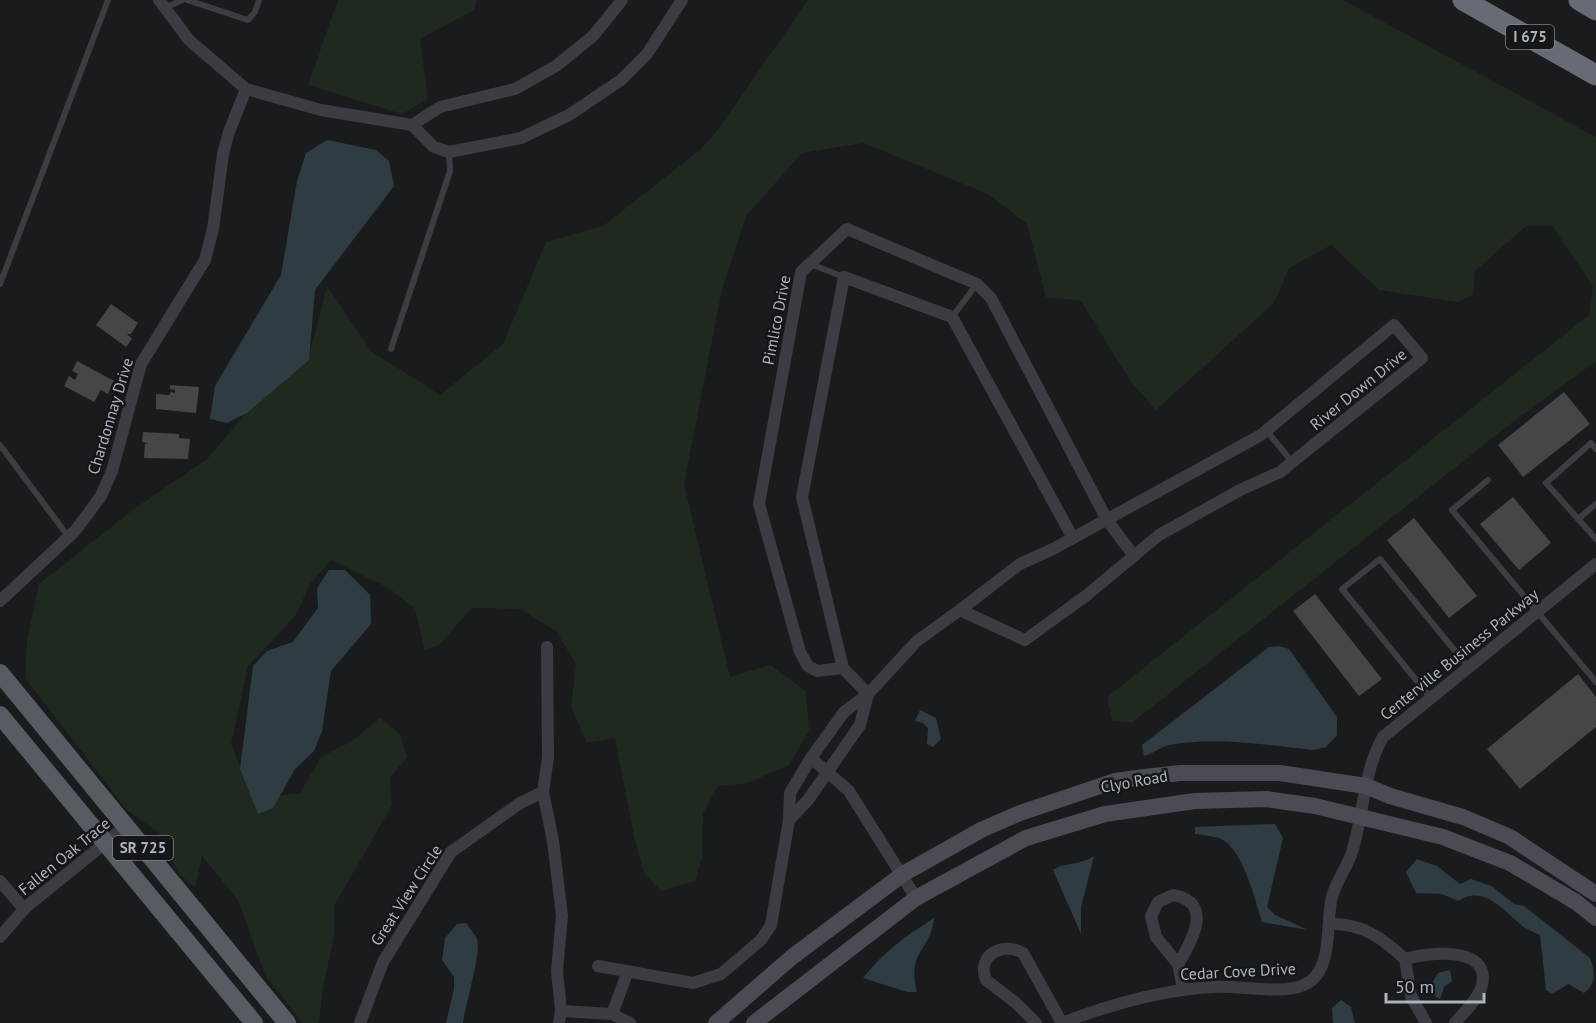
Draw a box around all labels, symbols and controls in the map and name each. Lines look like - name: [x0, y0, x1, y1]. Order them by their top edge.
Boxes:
- road number: I 675: [1506, 25, 1554, 49]
- street label: Pimlico Drive: [758, 274, 794, 366]
- street label: River Down Drive: [1306, 344, 1410, 434]
- street label: Chardonnay Drive: [83, 355, 137, 477]
- street label: Centerville Business Parkway: [1376, 584, 1543, 724]
- street label: Clyo Road: [1099, 765, 1169, 797]
- street label: Fallen Oak Trace: [14, 813, 114, 899]
- road number: SR 725: [113, 836, 173, 860]
- street label: Great View Circle: [366, 841, 446, 949]
- street label: Cedar Cove Drive: [1180, 958, 1296, 984]
- scale bar: [1386, 966, 1484, 1004]
- text: 50 m: [1395, 975, 1434, 998]

